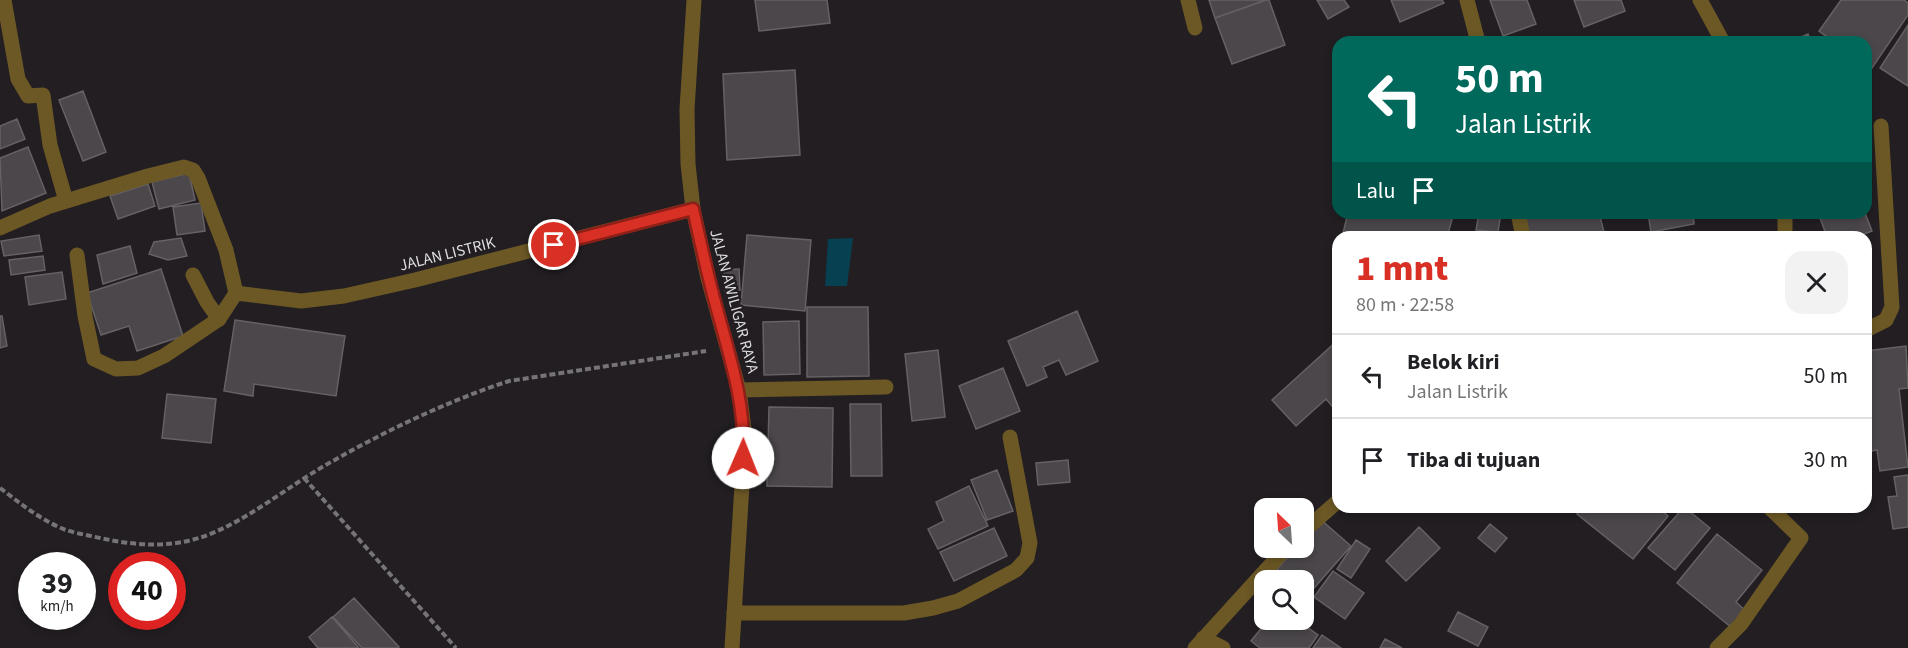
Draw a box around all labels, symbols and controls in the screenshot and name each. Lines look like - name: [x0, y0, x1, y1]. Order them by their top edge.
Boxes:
- text: 50 m: [1455, 49, 1544, 109]
- icon: left: [1356, 60, 1434, 138]
- text: Jalan Listrik: [1455, 105, 1591, 144]
- icon: arrive: [1407, 174, 1440, 207]
- text: Lalu: [1356, 175, 1395, 207]
- pin: [528, 219, 579, 270]
- street label: JALAN AWILIGAR RAYA: [704, 227, 764, 376]
- icon: arrive: [537, 228, 570, 261]
- street label: JALAN LISTRIK: [397, 231, 498, 276]
- text: 1 mnt: [1356, 243, 1448, 294]
- button: close: [1785, 251, 1848, 314]
- text: 80 m · 22:58: [1356, 291, 1454, 319]
- text: Belok kiri: [1407, 346, 1500, 378]
- icon: left: [1356, 360, 1389, 393]
- text: 50 m: [1803, 360, 1848, 392]
- text: Jalan Listrik: [1407, 378, 1508, 406]
- position arrow: [711, 426, 775, 490]
- icon: arrive: [1356, 444, 1389, 477]
- text: Tiba di tujuan: [1407, 444, 1540, 476]
- text: 30 m: [1803, 444, 1848, 476]
- north arrow: [1254, 498, 1314, 558]
- map controls: [1254, 498, 1314, 630]
- speed limit sign: 40: [108, 552, 186, 630]
- text: 39: [41, 562, 73, 605]
- button: search: [1254, 570, 1314, 630]
- text: km/h: [40, 596, 74, 617]

